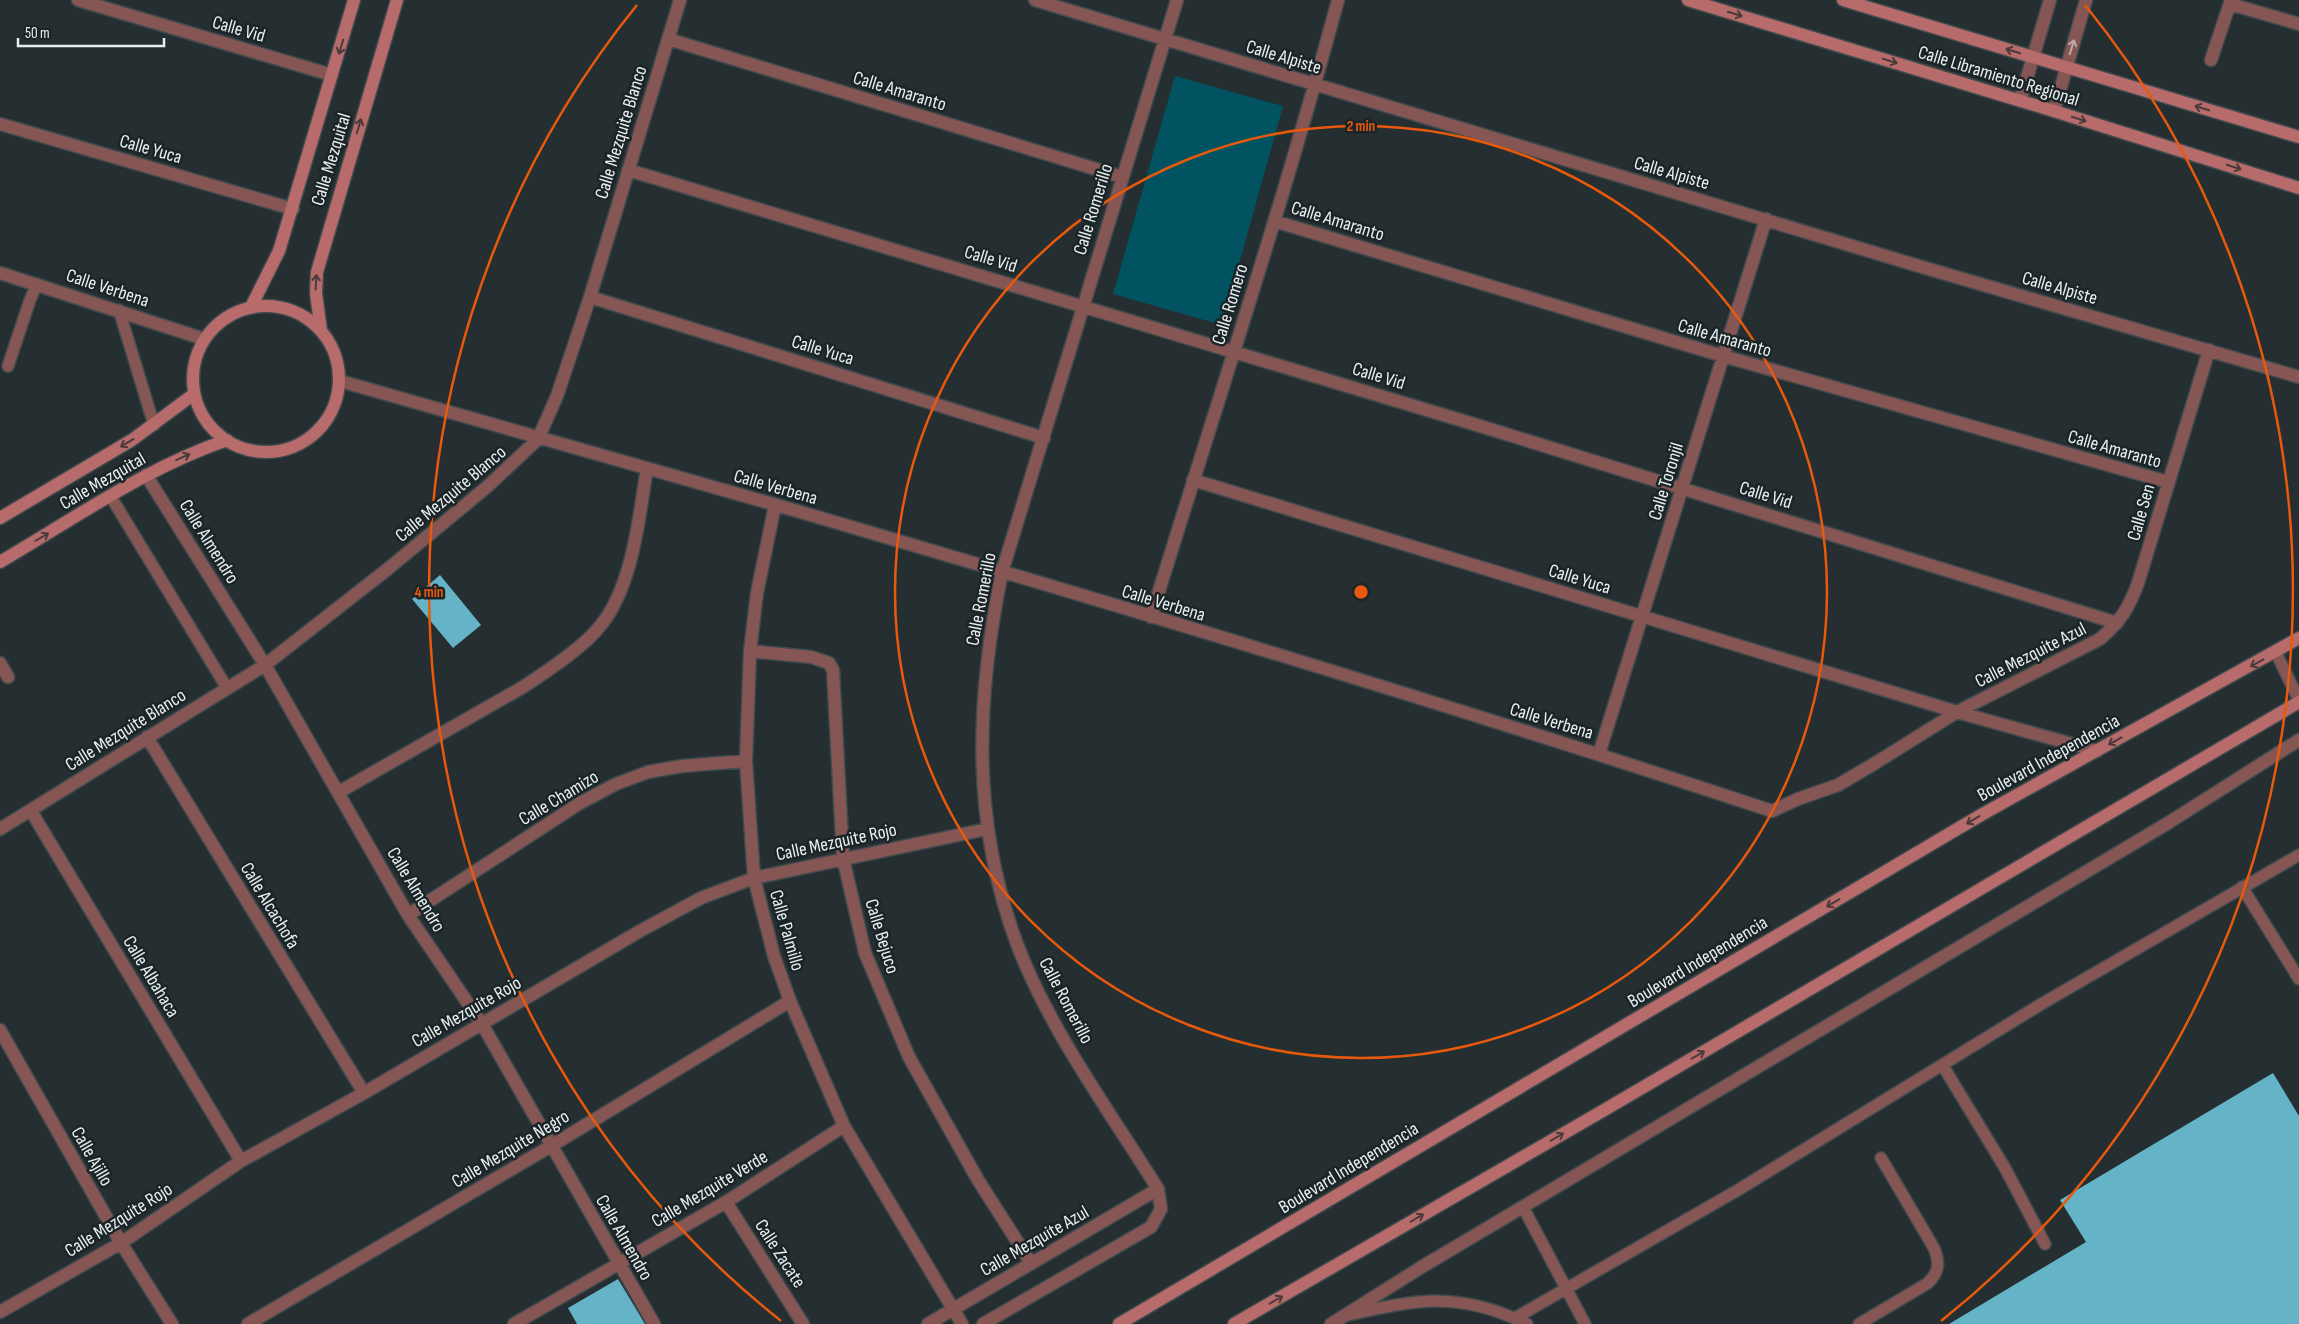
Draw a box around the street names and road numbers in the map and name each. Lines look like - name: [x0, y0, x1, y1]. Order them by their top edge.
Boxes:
- street label: Calle Vid: [209, 11, 268, 48]
- street label: Calle Alpiste: [1243, 35, 1324, 80]
- street label: Calle Libramiento Regional: [1915, 41, 2082, 112]
- street label: Calle Mezquite Blanco: [590, 63, 653, 202]
- street label: Calle Amaranto: [850, 66, 949, 116]
- street label: Calle Mezquital: [306, 110, 356, 208]
- street label: Calle Yuca: [117, 130, 184, 169]
- street label: Calle Alpiste: [1631, 152, 1712, 195]
- street label: Calle Romerillo: [1069, 161, 1118, 258]
- street label: Calle Amaranto: [1288, 196, 1387, 246]
- street label: Calle Vid: [961, 241, 1020, 278]
- street label: Calle Romero: [1207, 261, 1254, 348]
- street label: Calle Verbena: [63, 264, 152, 313]
- street label: Calle Alpiste: [2019, 267, 2100, 310]
- street label: Calle Amaranto: [1675, 314, 1774, 363]
- street label: Calle Yuca: [789, 330, 856, 371]
- street label: Calle Vid: [1349, 358, 1408, 395]
- street label: Calle Amaranto: [2065, 425, 2164, 474]
- street label: Calle Toronjil: [1644, 440, 1689, 523]
- street label: Calle Mezquite Blanco: [391, 441, 511, 547]
- street label: Calle Mezquital: [56, 448, 150, 515]
- street label: Calle Verbena: [731, 465, 820, 510]
- street label: Calle Vid: [1736, 477, 1795, 514]
- street label: Calle Sen: [2122, 481, 2160, 543]
- street label: Calle Almendro: [174, 496, 244, 588]
- street label: Calle Romerillo: [961, 551, 1002, 648]
- street label: Calle Yuca: [1546, 559, 1613, 600]
- street label: Calle Verbena: [1119, 580, 1208, 627]
- street label: Calle Mezquite Azul: [1971, 617, 2090, 693]
- street label: Calle Mezquite Blanco: [61, 684, 190, 777]
- street label: Calle Verbena: [1507, 698, 1596, 745]
- street label: Boulevard Independencia: [1974, 710, 2124, 807]
- street label: Calle Chamizo: [515, 766, 603, 831]
- street label: Calle Mezquite Rojo: [774, 818, 899, 866]
- street label: Calle Almendro: [381, 843, 450, 936]
- street label: Calle Alcachofa: [235, 858, 304, 953]
- street label: Calle Palmillo: [764, 887, 809, 974]
- street label: Calle Bejuco: [859, 896, 904, 977]
- street label: Boulevard Independencia: [1624, 911, 1772, 1013]
- street label: Calle Albahaca: [117, 932, 184, 1022]
- street label: Calle Romerillo: [1033, 954, 1098, 1048]
- street label: Calle Mezquite Rojo: [408, 972, 526, 1053]
- street label: Calle Mezquite Negro: [448, 1105, 574, 1193]
- street label: Boulevard Independencia: [1275, 1117, 1423, 1219]
- street label: Calle Ajillo: [66, 1123, 118, 1190]
- street label: Calle Mezquite Verde: [648, 1146, 772, 1233]
- street label: Calle Mezquite Rojo: [61, 1178, 177, 1263]
- street label: Calle Almendro: [590, 1191, 657, 1285]
- street label: Calle Mezquite Azul: [976, 1201, 1093, 1282]
- street label: Calle Zacate: [749, 1215, 810, 1292]

